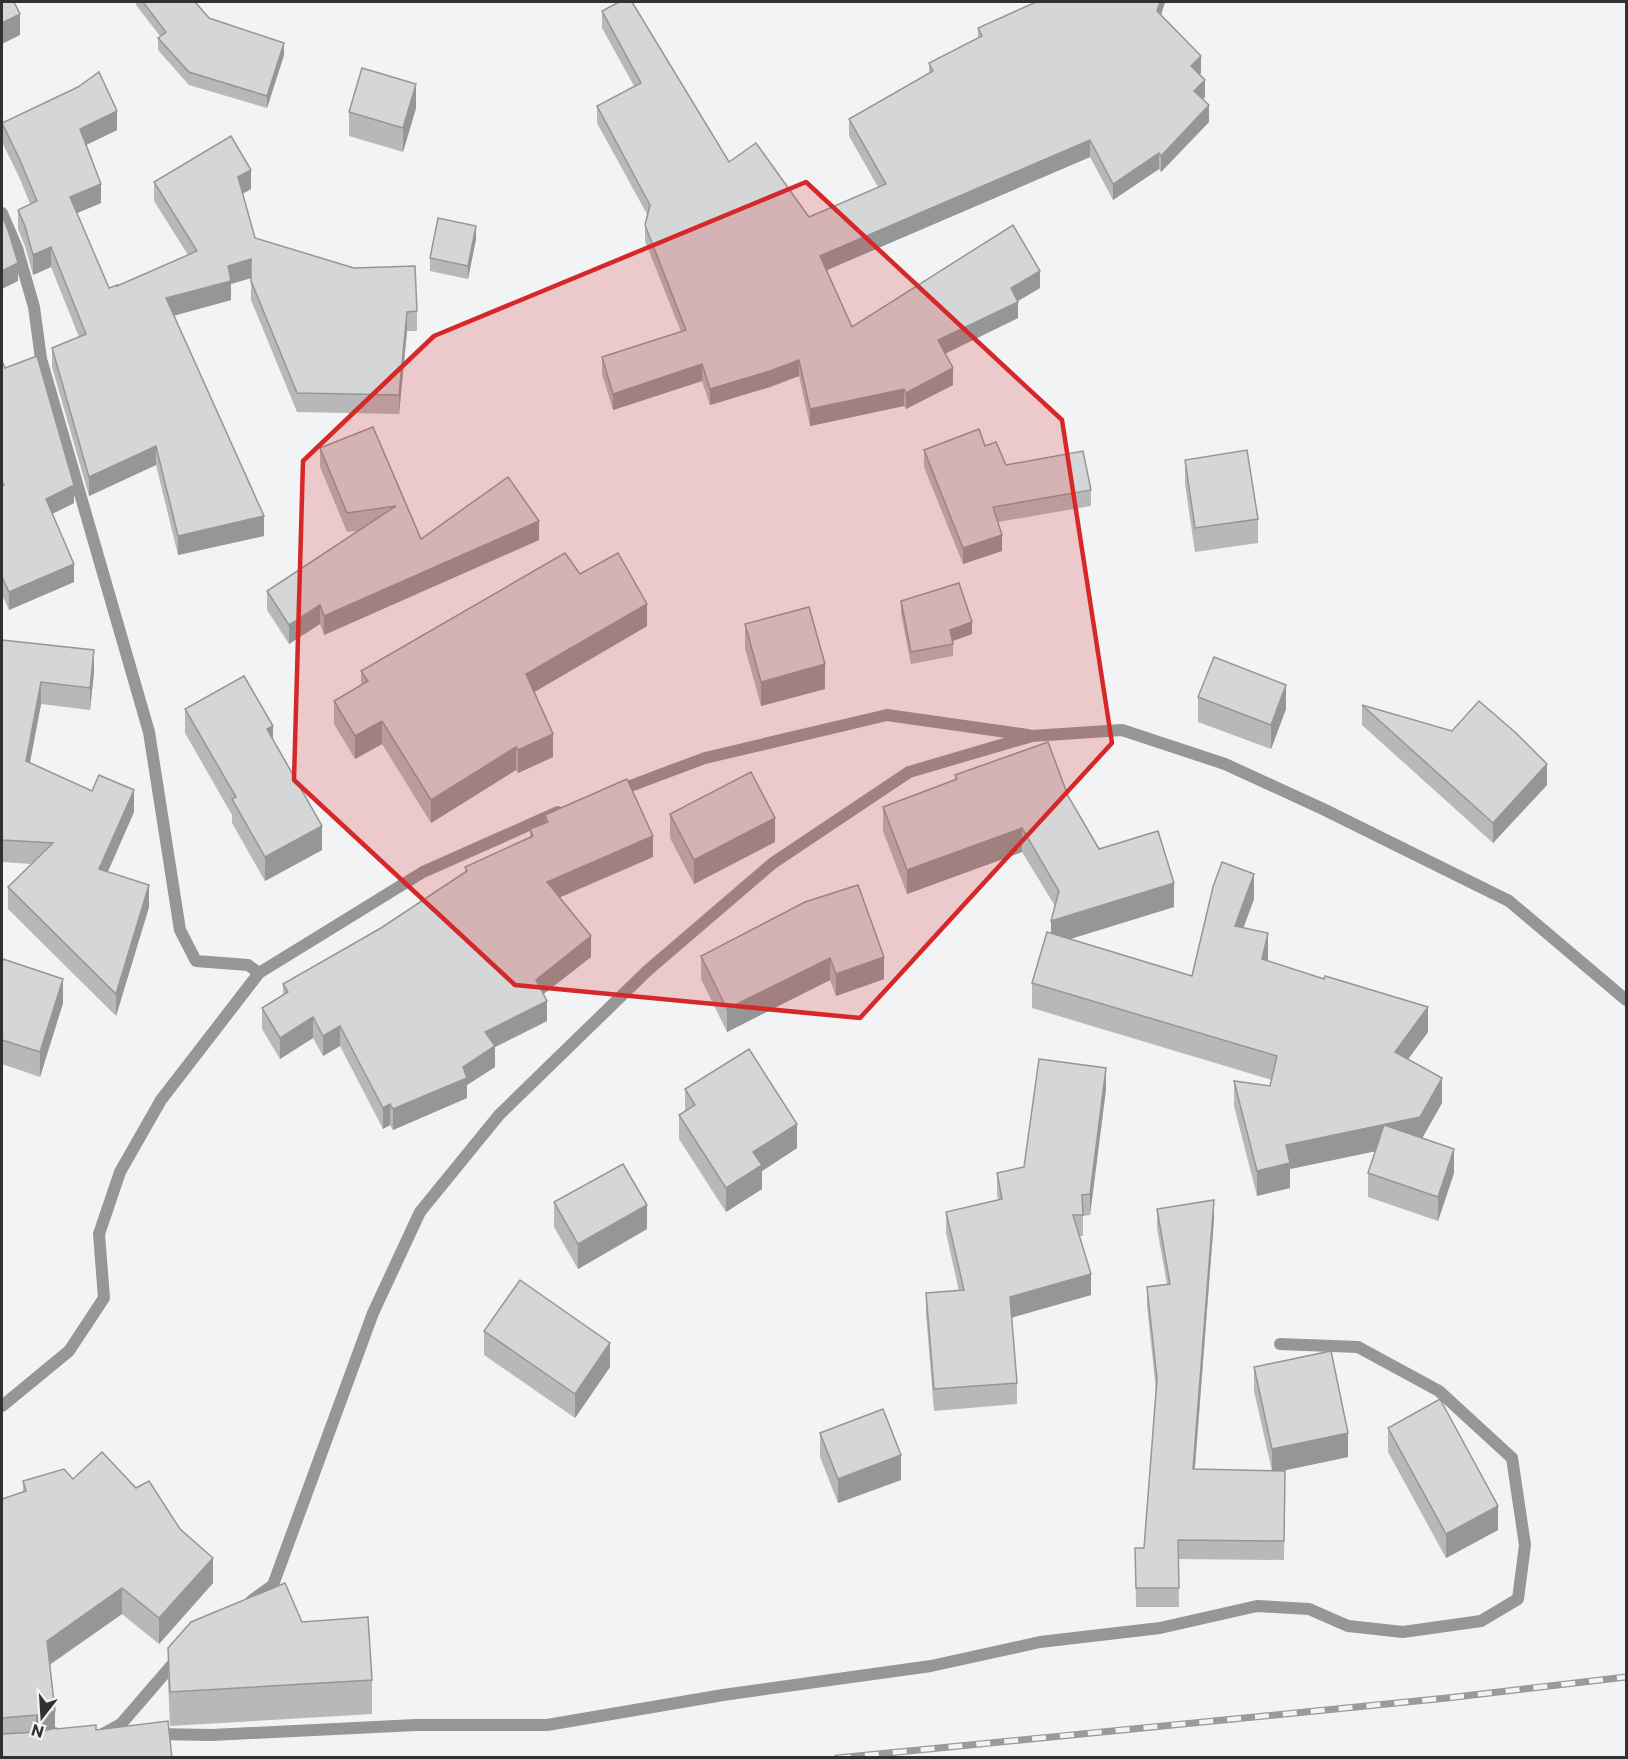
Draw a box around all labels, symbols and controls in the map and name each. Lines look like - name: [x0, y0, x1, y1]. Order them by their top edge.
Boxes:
- north arrow: [12, 1687, 72, 1747]
- text: N: [29, 1721, 46, 1743]

